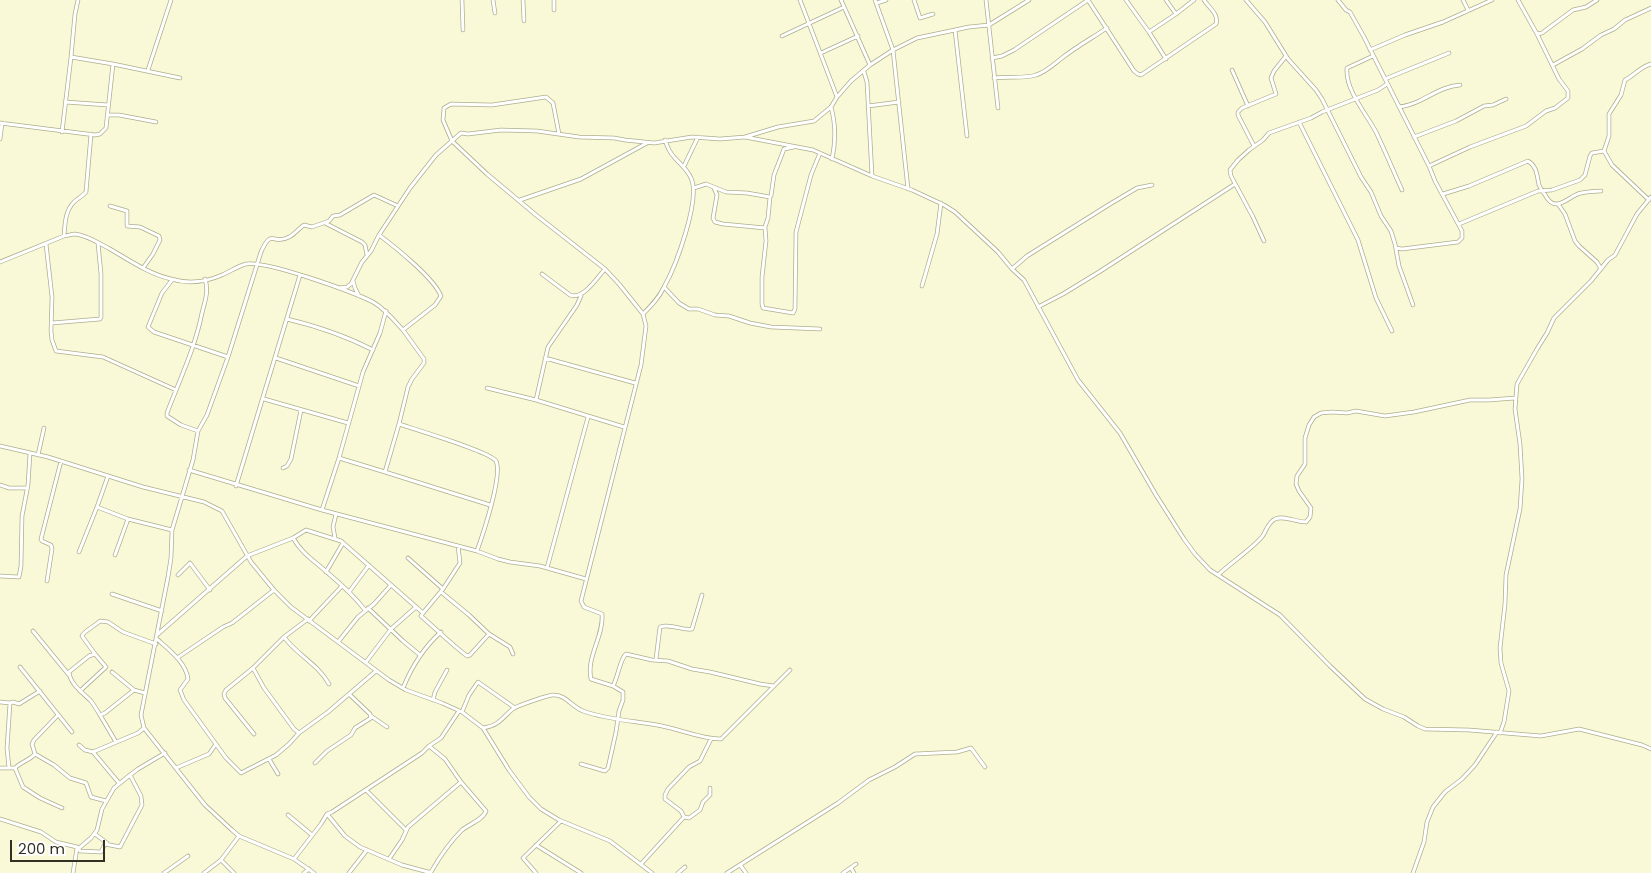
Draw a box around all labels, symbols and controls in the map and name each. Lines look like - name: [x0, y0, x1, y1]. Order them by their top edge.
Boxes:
- scale bar: [12, 830, 108, 862]
- text: 200 m: [18, 838, 65, 859]

